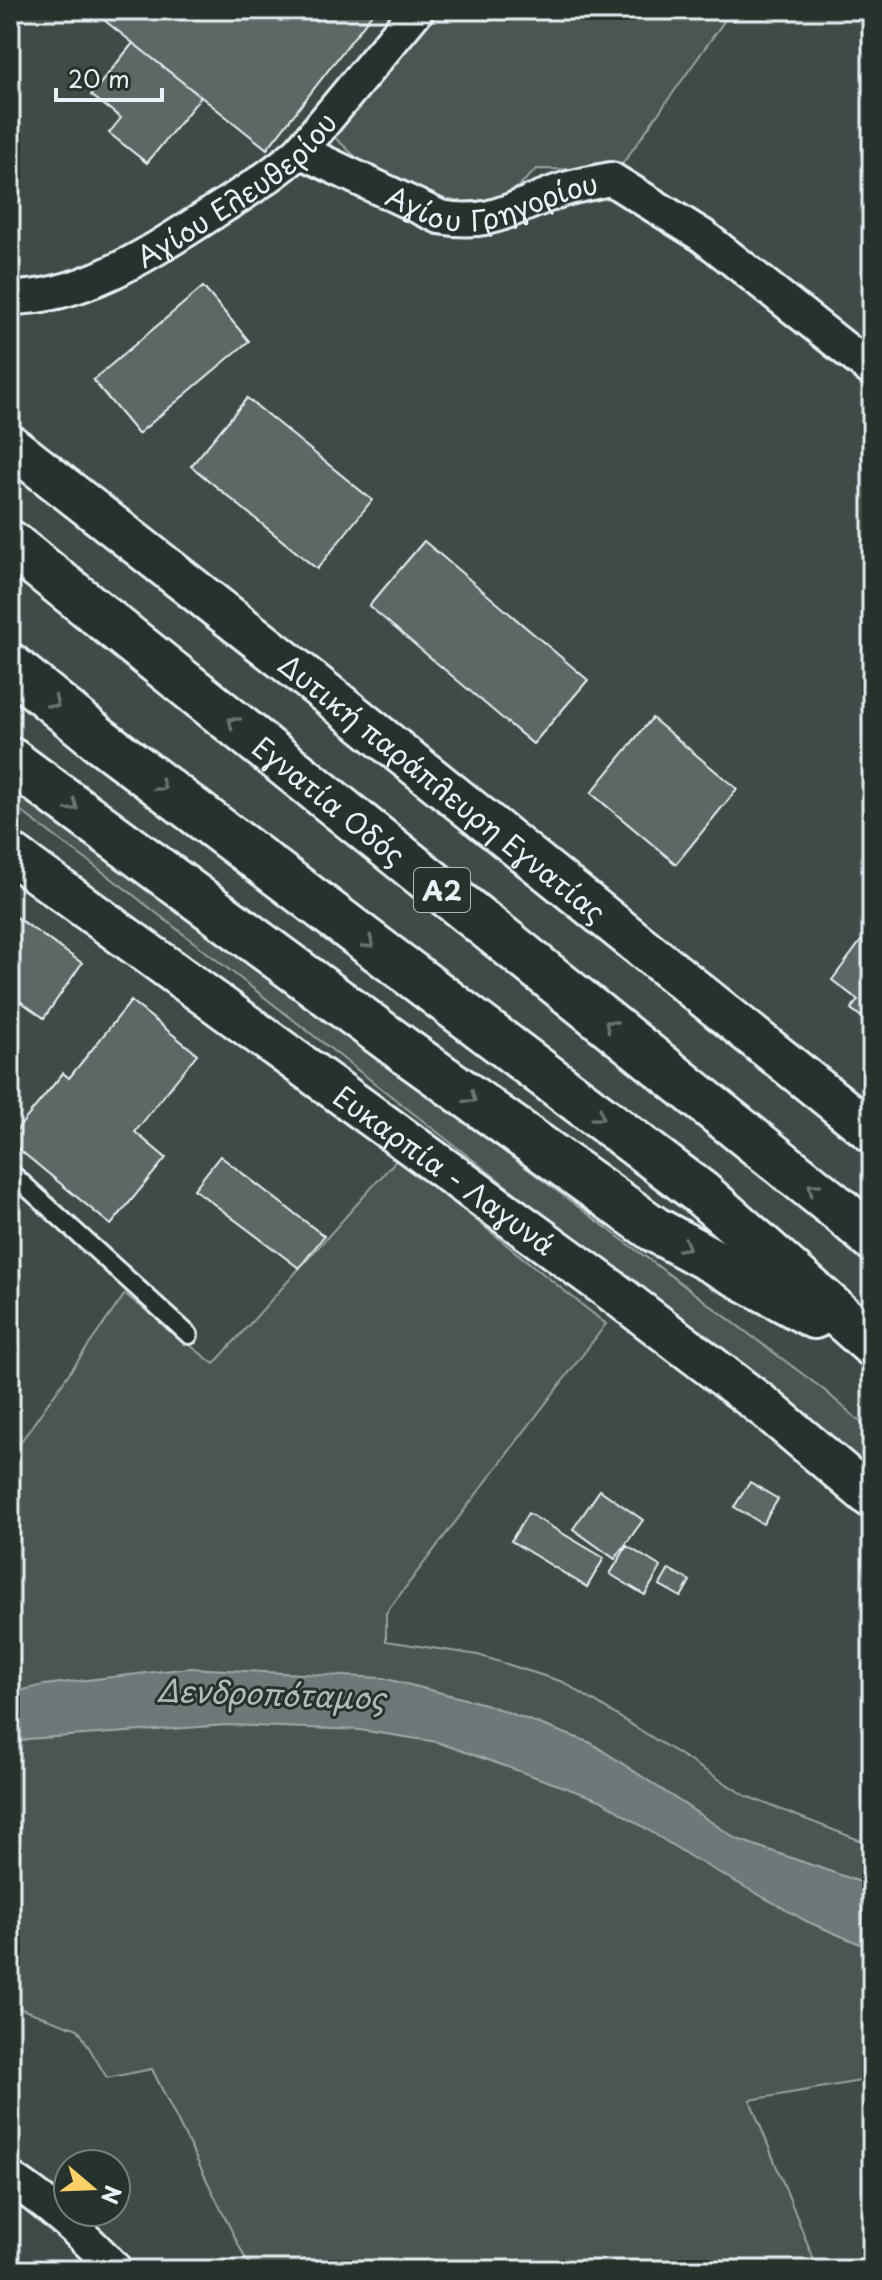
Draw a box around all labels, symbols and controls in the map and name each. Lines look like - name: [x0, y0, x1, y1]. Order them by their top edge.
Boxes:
- scale bar: [56, 52, 162, 102]
- text: 20 m: [68, 60, 130, 96]
- street label: Αγίου Ελευθερίου: [128, 102, 346, 277]
- street label: Αγίου Γρηγορίου: [379, 160, 601, 241]
- street label: Δυτική παράπλευρη Εγνατίας: [270, 642, 616, 932]
- one-way arrow: [45, 693, 60, 707]
- one-way arrow: [228, 717, 242, 732]
- street label: Εγνατία Οδός: [244, 725, 415, 875]
- one-way arrow: [152, 777, 167, 791]
- one-way arrow: [64, 796, 79, 811]
- road number: Α2: [414, 868, 470, 912]
- one-way arrow: [360, 933, 375, 947]
- one-way arrow: [605, 1020, 619, 1035]
- street label: Ευκαρπία - Λαγυνά: [325, 1074, 565, 1265]
- one-way arrow: [462, 1088, 477, 1103]
- one-way arrow: [590, 1106, 605, 1120]
- one-way arrow: [808, 1183, 822, 1198]
- one-way arrow: [677, 1236, 691, 1251]
- water label: Δενδροπόταμος: [156, 1667, 389, 1720]
- north arrow: [52, 2148, 132, 2228]
- text: N: [94, 2181, 131, 2209]

